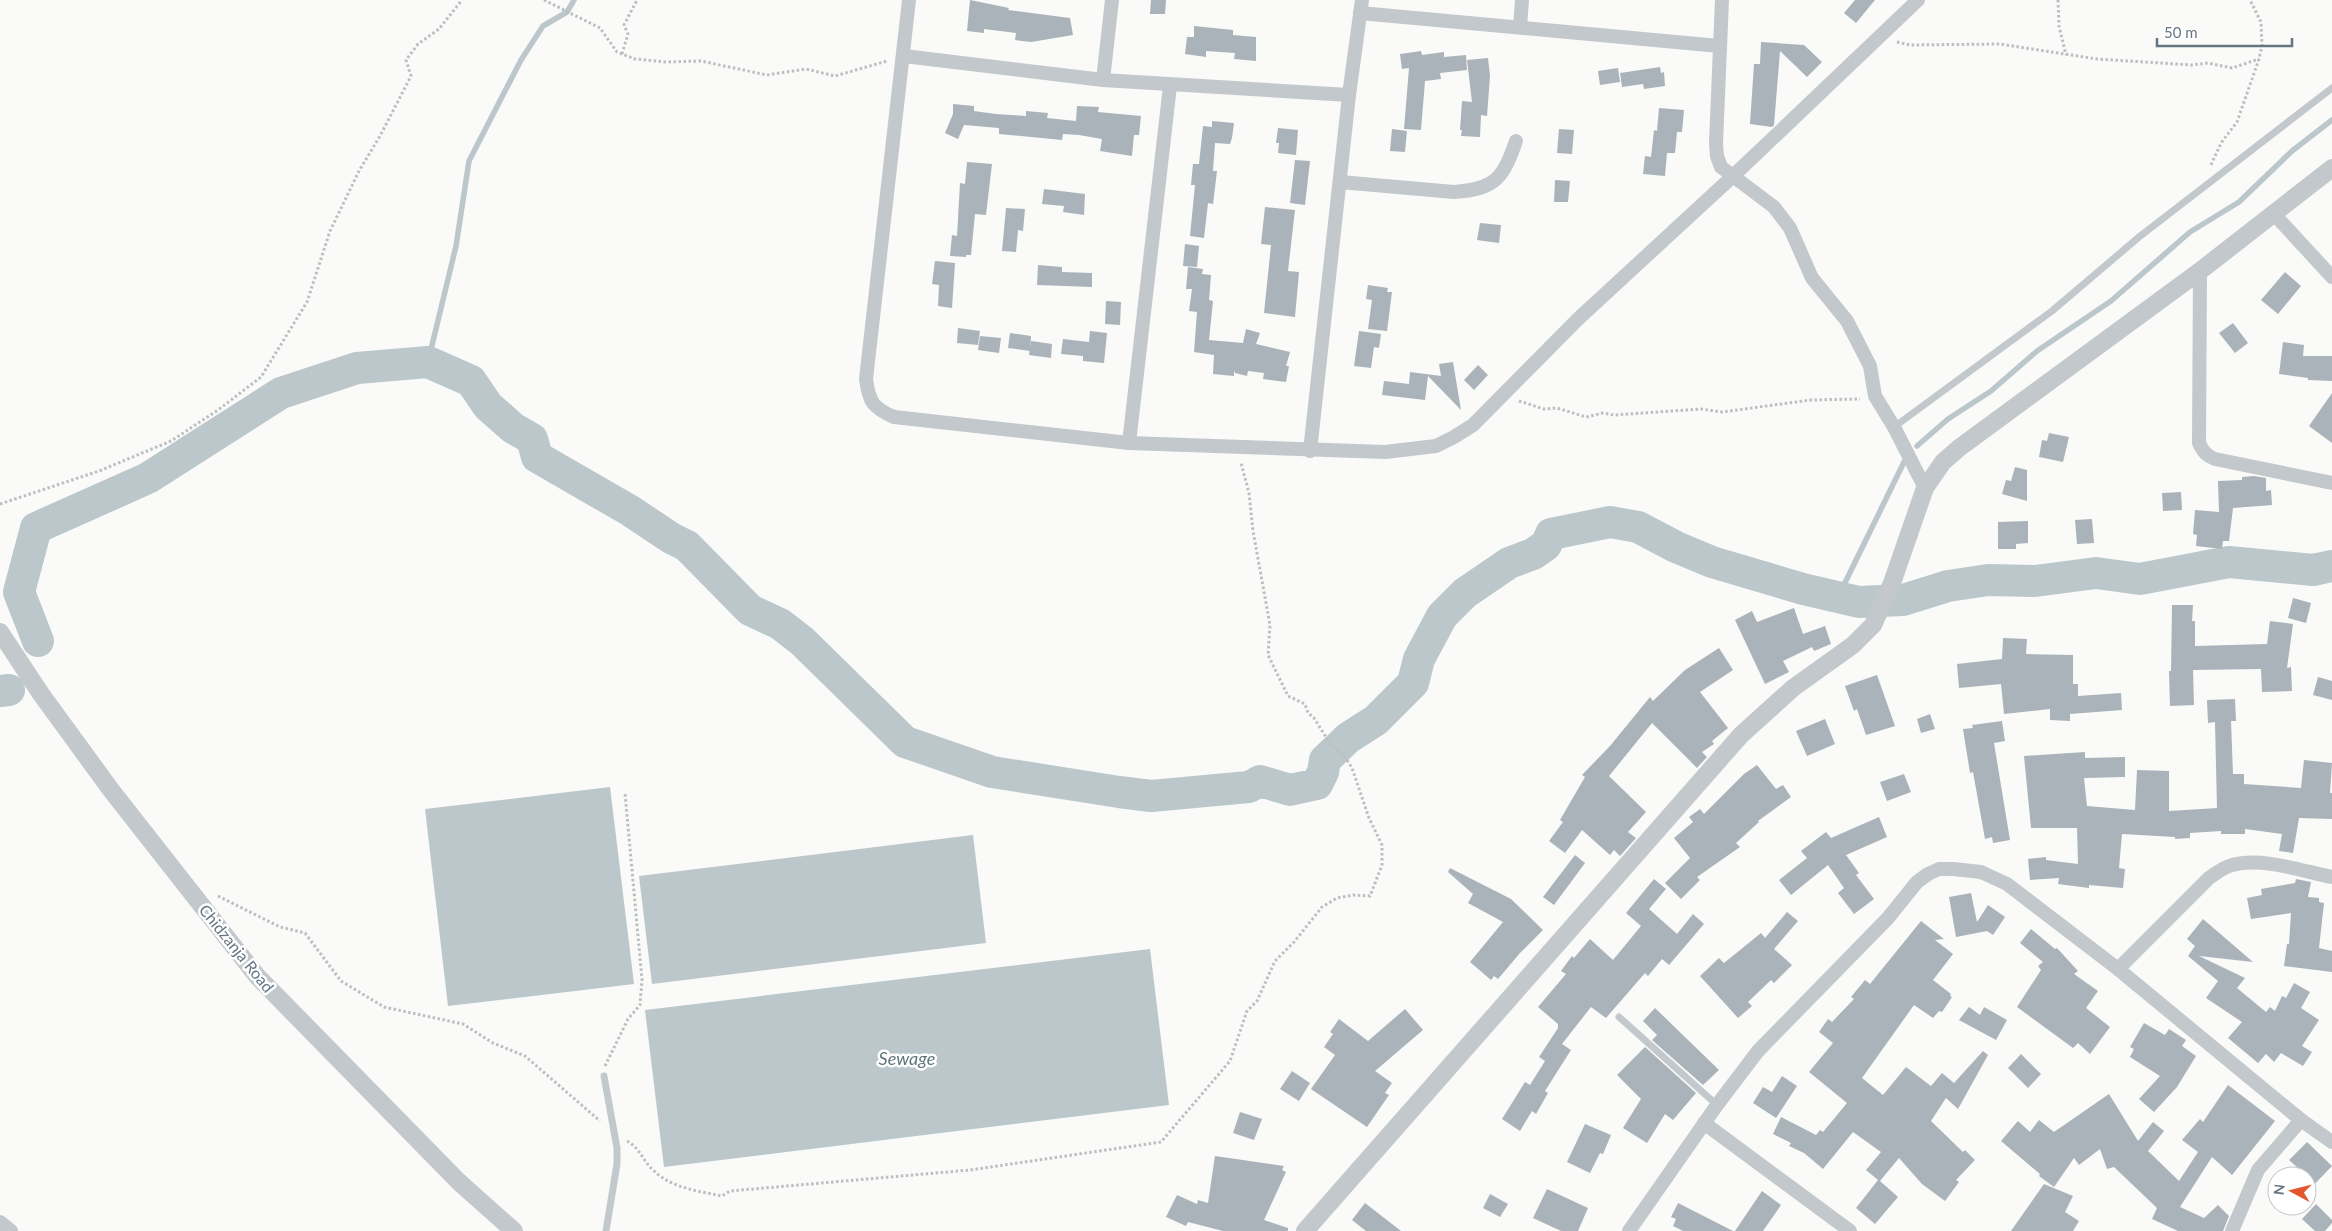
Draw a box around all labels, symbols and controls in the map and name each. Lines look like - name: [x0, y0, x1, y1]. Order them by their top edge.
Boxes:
- scale bar: [2157, 15, 2292, 47]
- text: 50 m: [2164, 23, 2198, 41]
- street label: Chidzanja Road: [196, 900, 278, 996]
- water label: Sewage: [879, 1047, 935, 1069]
- north arrow: [2267, 1166, 2317, 1216]
- text: N: [2270, 1183, 2288, 1196]

